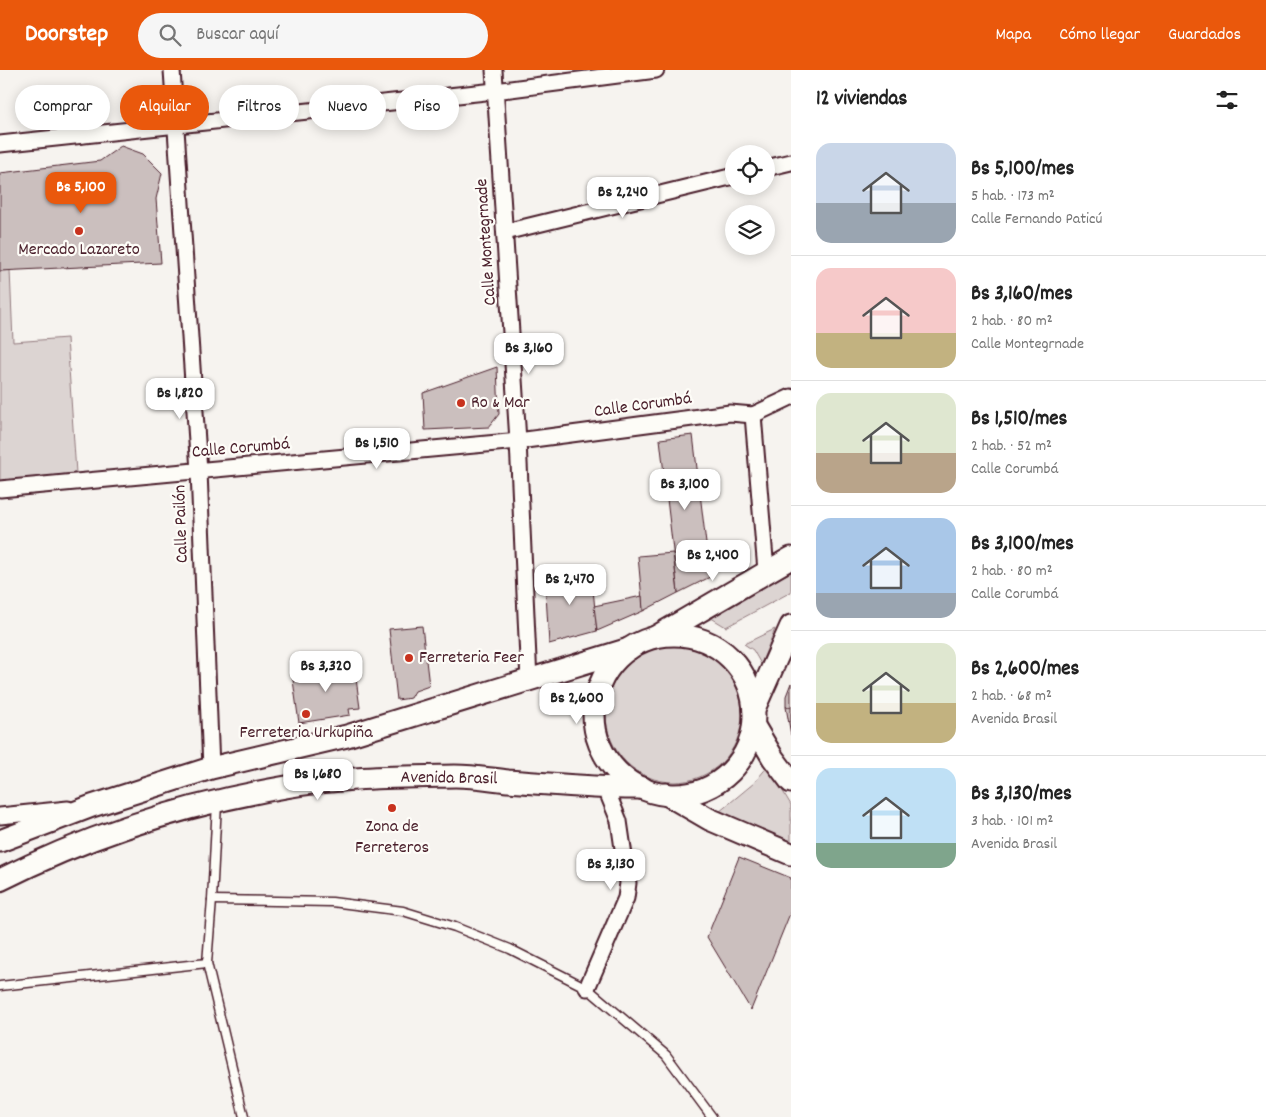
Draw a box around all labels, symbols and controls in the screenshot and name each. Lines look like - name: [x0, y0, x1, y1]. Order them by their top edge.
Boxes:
- search box: [138, 13, 488, 58]
- text: Doorstep: [25, 18, 108, 52]
- icon: search: [156, 21, 184, 49]
- text: Buscar aquí: [196, 22, 278, 49]
- text: Mapa: [995, 23, 1031, 48]
- text: Cómo llegar: [1059, 23, 1140, 48]
- text: Guardados: [1168, 23, 1241, 48]
- chip: Comprar: [15, 85, 110, 130]
- chip: Alquilar: [120, 85, 209, 130]
- chip: Filtros: [219, 85, 299, 130]
- chip: Nuevo: [309, 85, 386, 130]
- chip: Piso: [396, 85, 459, 130]
- text: 12 viviendas: [816, 85, 907, 115]
- icon: filters: [1213, 86, 1241, 114]
- map controls: [725, 145, 775, 255]
- button: locate: [725, 145, 775, 195]
- text: Bs 5,100/mes: [971, 155, 1074, 185]
- icon: home: [856, 163, 916, 223]
- pin: Bs 5,100: [29, 172, 133, 214]
- text: Bs 5,100: [56, 176, 106, 199]
- pin: Bs 2,240: [571, 176, 675, 219]
- street label: Calle Montegrnade: [470, 178, 504, 306]
- text: Bs 2,240: [598, 181, 648, 204]
- text: 5 hab. · 173 m²: [971, 185, 1055, 208]
- button: layers: [725, 205, 775, 255]
- text: Calle Fernando Paticú: [971, 208, 1102, 231]
- marker: Mercado Lazareto: [73, 225, 85, 237]
- place label: Mercado Lazareto: [18, 238, 140, 263]
- text: Bs 3,160/mes: [971, 280, 1073, 310]
- icon: home: [856, 288, 916, 348]
- text: 2 hab. · 80 m²: [971, 310, 1053, 333]
- pin: Bs 3,160: [477, 332, 581, 375]
- text: Calle Montegrnade: [971, 333, 1084, 356]
- text: Bs 3,160: [505, 337, 553, 360]
- pin: Bs 1,820: [128, 378, 232, 420]
- text: Bs 1,820: [157, 382, 203, 405]
- street label: Calle Corumbá: [593, 387, 693, 425]
- place label: Ro & Mar: [471, 391, 530, 416]
- marker: Ro & Mar: [455, 397, 467, 409]
- text: Bs 1,510/mes: [971, 405, 1067, 435]
- icon: home: [856, 413, 916, 473]
- pin: Bs 1,510: [325, 428, 429, 470]
- street label: Calle Corumbá: [191, 432, 291, 466]
- text: Bs 1,510: [355, 432, 399, 455]
- text: 2 hab. · 52 m²: [971, 435, 1052, 458]
- text: Calle Corumbá: [971, 458, 1059, 481]
- pin: Bs 3,100: [633, 468, 737, 511]
- text: Bs 3,100: [660, 473, 710, 496]
- street label: Calle Pailón: [168, 484, 196, 564]
- text: Bs 3,100/mes: [971, 530, 1074, 560]
- icon: home: [856, 538, 916, 598]
- pin: Bs 2,400: [661, 540, 765, 582]
- text: Bs 2,400: [687, 544, 739, 567]
- text: 2 hab. · 80 m²: [971, 560, 1053, 583]
- pin: Bs 2,470: [518, 564, 622, 606]
- text: Bs 2,470: [545, 568, 595, 591]
- text: Calle Corumbá: [971, 583, 1059, 606]
- place label: Ferreteria Feer: [419, 646, 524, 671]
- pin: Bs 3,320: [274, 650, 378, 693]
- marker: Ferreteria Feer: [403, 652, 415, 664]
- text: Bs 3,320: [301, 655, 351, 678]
- text: Bs 2,600/mes: [971, 655, 1079, 685]
- icon: home: [856, 663, 916, 723]
- pin: Bs 2,600: [525, 682, 629, 725]
- text: 2 hab. · 68 m²: [971, 685, 1052, 708]
- text: Bs 2,600: [550, 687, 604, 710]
- marker: Ferreteria Urkupiña: [300, 708, 312, 720]
- text: Avenida Brasil: [971, 708, 1057, 731]
- place label: Ferreteria Urkupiña: [239, 721, 373, 746]
- pin: Bs 1,680: [266, 758, 370, 801]
- text: Bs 1,680: [294, 763, 342, 786]
- street label: Avenida Brasil: [400, 766, 498, 792]
- text: Bs 3,130/mes: [971, 780, 1072, 810]
- icon: home: [856, 788, 916, 848]
- marker: Zona de Ferreteros: [386, 802, 398, 814]
- text: 3 hab. · 101 m²: [971, 810, 1053, 833]
- place label: Zona de Ferreteros: [355, 815, 429, 861]
- text: Avenida Brasil: [971, 833, 1057, 856]
- pin: Bs 3,130: [559, 848, 663, 891]
- text: Bs 3,130: [587, 853, 635, 876]

